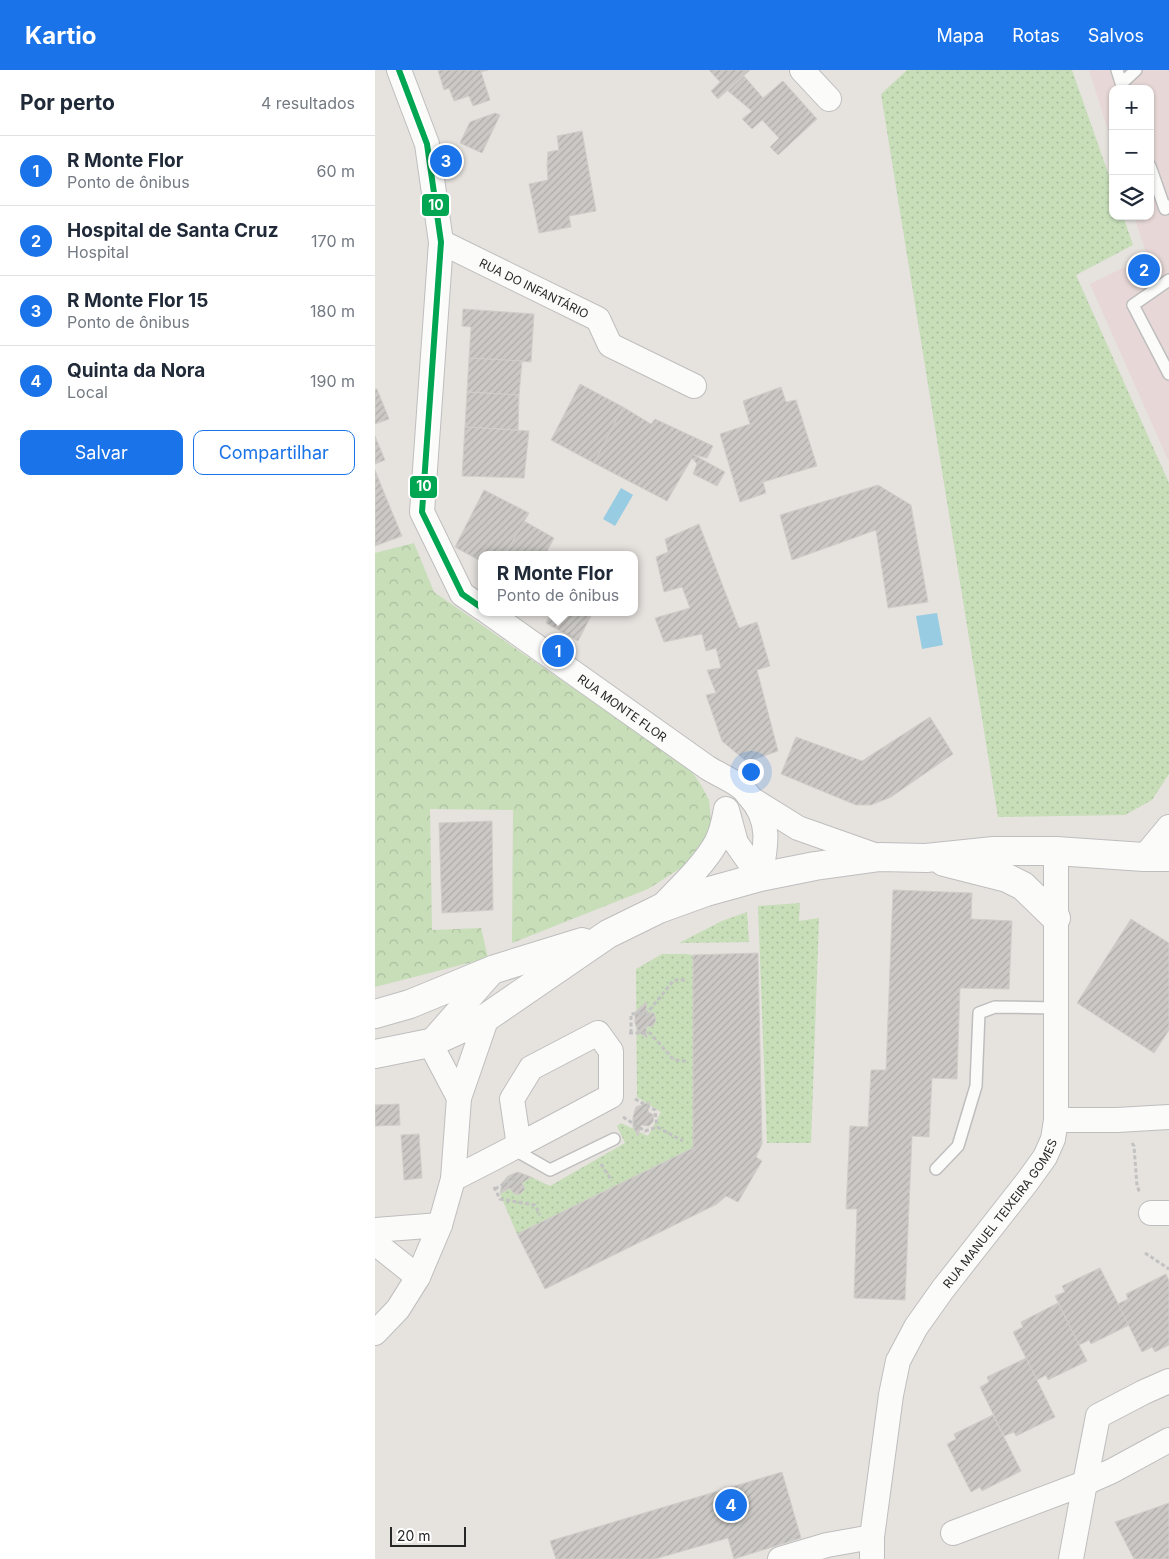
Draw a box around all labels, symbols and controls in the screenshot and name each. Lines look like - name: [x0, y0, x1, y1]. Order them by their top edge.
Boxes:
- text: Kartio: [25, 21, 96, 50]
- text: Mapa: [936, 25, 984, 46]
- text: Rotas: [1012, 25, 1060, 46]
- text: Salvos: [1088, 25, 1144, 46]
- map controls: [1109, 85, 1154, 220]
- button: +: [1109, 85, 1154, 130]
- text: Por perto: [20, 90, 115, 115]
- text: 4 resultados: [261, 93, 355, 113]
- button: −: [1109, 130, 1154, 175]
- pin: 3: [430, 142, 462, 180]
- text: R Monte Flor: [67, 149, 183, 172]
- text: 1: [33, 161, 39, 181]
- text: 60 m: [316, 161, 355, 181]
- text: Ponto de ônibus: [67, 172, 190, 192]
- button: layers: [1109, 175, 1154, 220]
- line badge: 10: [421, 193, 450, 217]
- text: 10: [428, 196, 444, 213]
- text: Hospital de Santa Cruz: [67, 219, 279, 242]
- text: 2: [31, 231, 41, 251]
- text: 170 m: [311, 231, 355, 251]
- text: Hospital: [67, 242, 129, 262]
- pin: 2: [1128, 251, 1160, 289]
- street label: RUA DO INFANTÁRIO: [477, 255, 592, 321]
- text: R Monte Flor 15: [67, 289, 208, 312]
- text: 3: [31, 301, 41, 321]
- text: 180 m: [310, 301, 355, 321]
- text: Ponto de ônibus: [67, 312, 190, 332]
- text: Quinta da Nora: [67, 359, 205, 382]
- text: 4: [31, 371, 41, 391]
- text: 190 m: [310, 371, 355, 391]
- text: Local: [67, 382, 108, 402]
- button: Salvar: [20, 430, 183, 475]
- button: Compartilhar: [193, 430, 355, 475]
- line badge: 10: [409, 475, 438, 499]
- text: 10: [416, 477, 432, 494]
- popup: [478, 551, 638, 616]
- text: R Monte Flor: [497, 562, 613, 585]
- text: Ponto de ônibus: [497, 585, 619, 605]
- pin: 1: [542, 632, 574, 670]
- street label: RUA MONTE FLOR: [575, 671, 670, 744]
- your location: [738, 759, 764, 785]
- street label: RUA MANUEL TEIXEIRA GOMES: [939, 1136, 1060, 1291]
- pin: 4: [715, 1486, 747, 1524]
- scale bar: [390, 1524, 466, 1547]
- text: 20 m: [397, 1527, 431, 1544]

